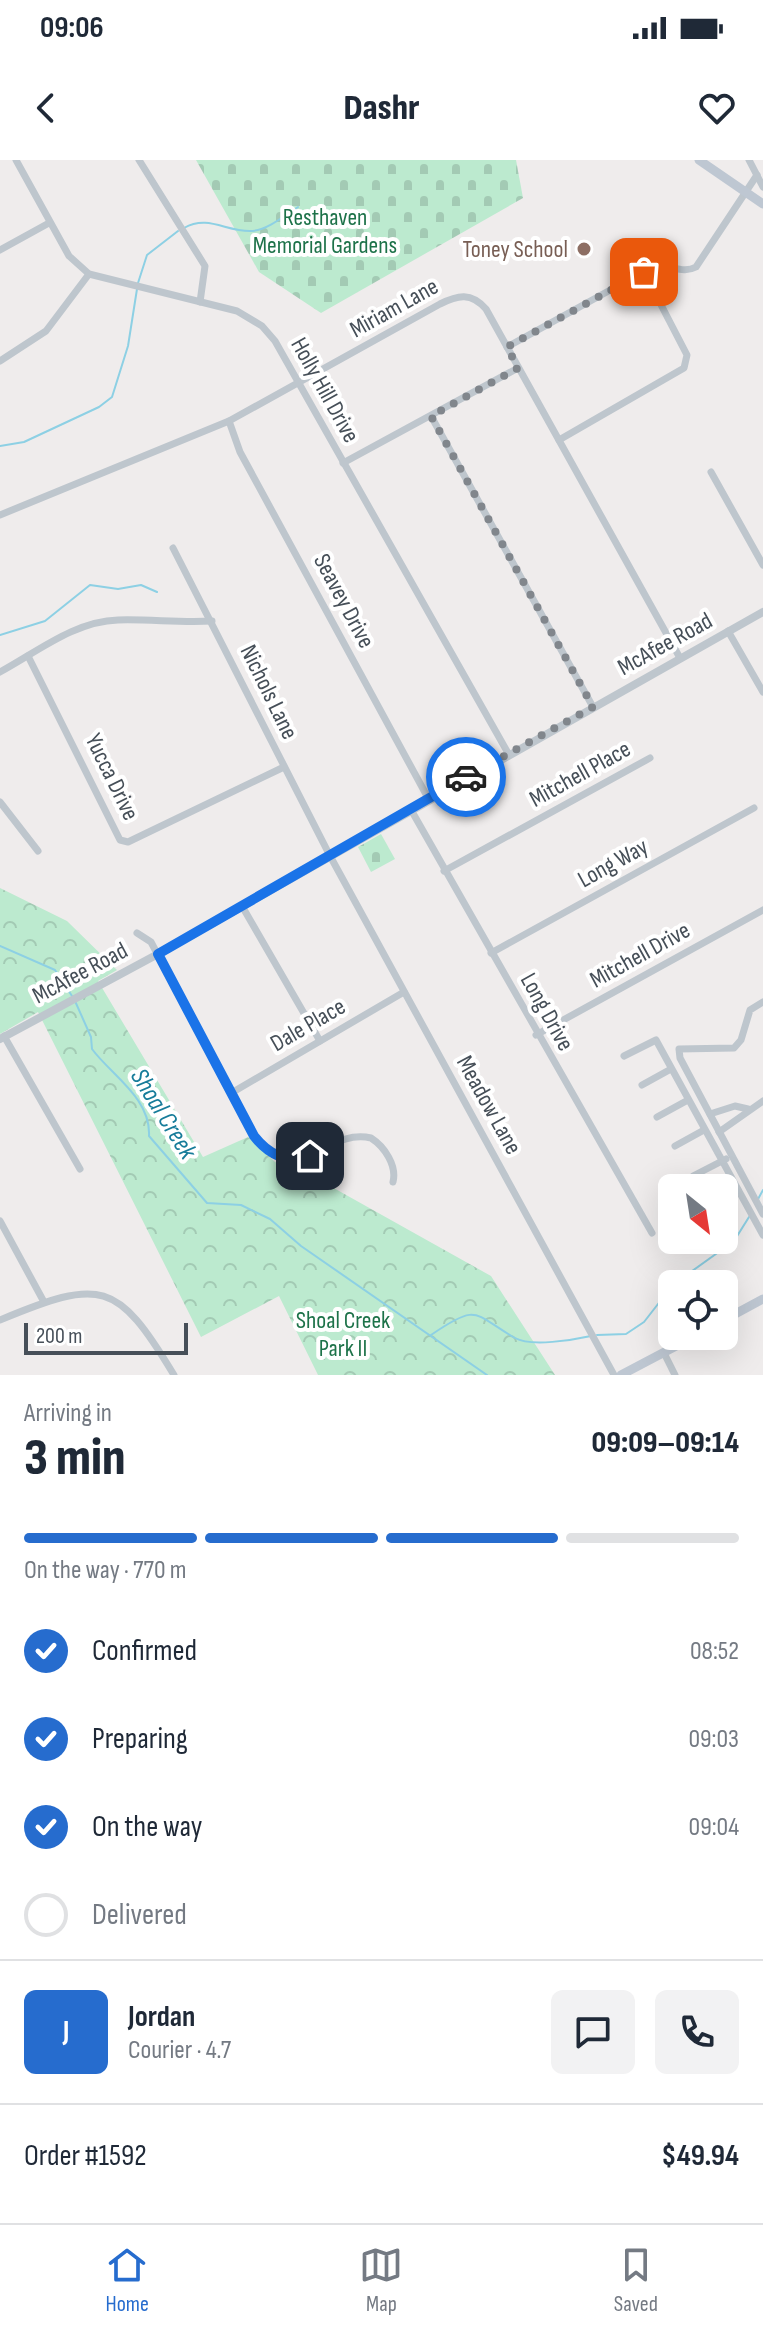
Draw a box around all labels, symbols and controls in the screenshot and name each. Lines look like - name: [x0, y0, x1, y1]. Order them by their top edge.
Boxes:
- text: 09:06: [40, 10, 104, 46]
- icon: back: [24, 86, 68, 130]
- icon: heart: [695, 86, 739, 130]
- text: Dashr: [343, 87, 420, 130]
- park label: Resthaven Memorial Gardens: [253, 203, 397, 260]
- place label: Toney School: [463, 235, 568, 264]
- pin: [610, 238, 678, 306]
- marker: Toney School: [575, 240, 593, 258]
- icon: bag: [622, 250, 666, 294]
- street label: Miriam Lane: [345, 272, 443, 344]
- street label: Holly Hill Drive: [284, 332, 366, 448]
- street label: Seavey Drive: [307, 549, 381, 653]
- street label: McAfee Road: [613, 606, 717, 682]
- street label: Nichols Lane: [234, 640, 304, 744]
- street label: Yucca Drive: [79, 729, 145, 825]
- street label: Mitchell Place: [524, 734, 636, 814]
- courier: [426, 737, 506, 817]
- icon: car: [444, 755, 488, 799]
- street label: Long Way: [573, 832, 653, 894]
- street label: Mitchell Drive: [585, 916, 695, 994]
- street label: McAfee Road: [27, 936, 133, 1010]
- street label: Long Drive: [514, 968, 580, 1056]
- street label: Dale Place: [265, 992, 351, 1058]
- street label: Meadow Lane: [450, 1051, 528, 1159]
- water label: Shoal Creek: [123, 1063, 204, 1166]
- pin: [276, 1122, 344, 1190]
- icon: home: [288, 1134, 332, 1178]
- north arrow: [658, 1174, 738, 1254]
- map controls: [658, 1174, 738, 1350]
- button: locate: [658, 1270, 738, 1350]
- park label: Shoal Creek Park II: [296, 1306, 390, 1363]
- scale bar: [24, 1319, 188, 1355]
- text: 200 m: [36, 1323, 82, 1350]
- text: Arriving in: [24, 1398, 112, 1429]
- text: 09:09–09:14: [592, 1425, 739, 1461]
- text: 3 min: [24, 1427, 126, 1490]
- text: On the way · 770 m: [24, 1555, 186, 1586]
- icon: check: [24, 1629, 68, 1673]
- text: Confirmed: [92, 1633, 197, 1669]
- text: 08:52: [690, 1636, 739, 1667]
- icon: check: [24, 1717, 68, 1761]
- text: Preparing: [92, 1721, 188, 1757]
- text: 09:03: [689, 1724, 739, 1755]
- icon: check: [24, 1805, 68, 1849]
- text: On the way: [92, 1809, 202, 1845]
- text: 09:04: [689, 1812, 739, 1843]
- text: Delivered: [92, 1897, 187, 1933]
- button: chat: [551, 1990, 635, 2074]
- button: phone: [655, 1990, 739, 2074]
- text: Jordan: [128, 1999, 195, 2035]
- text: J: [63, 2014, 69, 2050]
- text: Courier · 4.7: [128, 2035, 231, 2066]
- text: Order #1592: [24, 2138, 147, 2174]
- text: $49.94: [661, 2138, 739, 2174]
- tab: Home: [105, 2243, 149, 2318]
- tab: Map: [359, 2243, 403, 2318]
- tab: Saved: [614, 2243, 658, 2318]

